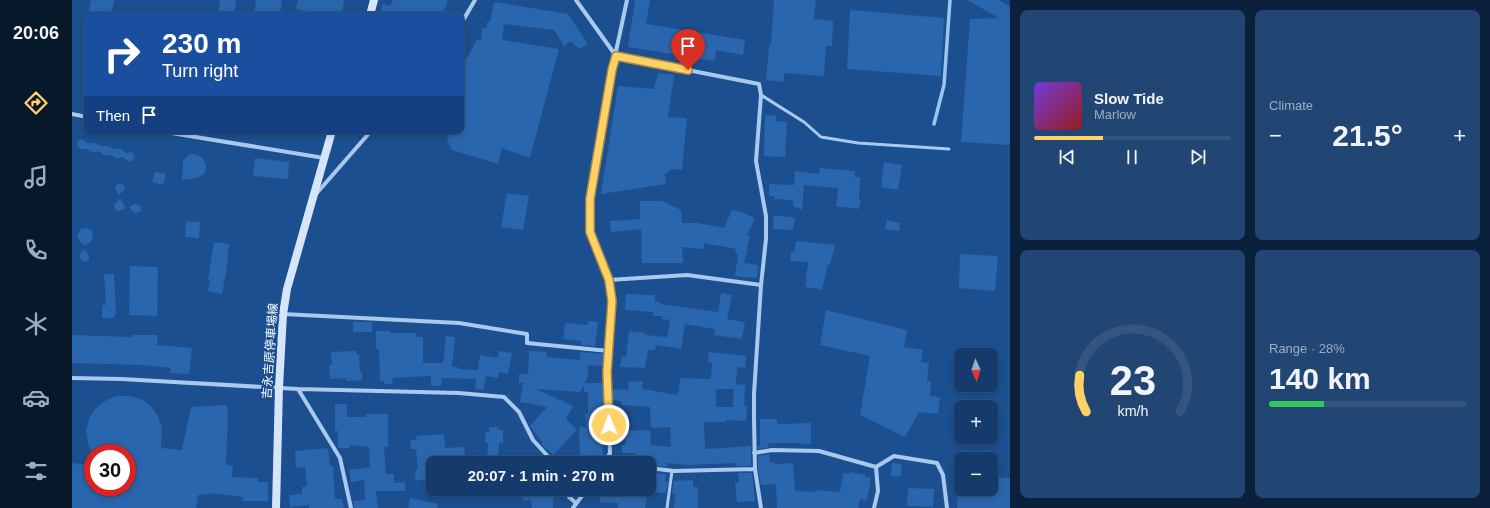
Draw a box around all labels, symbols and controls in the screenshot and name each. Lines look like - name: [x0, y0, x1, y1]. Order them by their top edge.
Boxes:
- text: 20:06: [13, 23, 59, 43]
- icon: right: [96, 28, 148, 80]
- text: 230 m: [162, 28, 241, 59]
- pin: [671, 29, 705, 70]
- icon: arrive: [677, 35, 699, 57]
- text: Turn right: [162, 61, 238, 81]
- icon: directions: [22, 89, 50, 117]
- text: Slow Tide: [1094, 90, 1164, 107]
- text: Climate: [1269, 98, 1313, 113]
- icon: arrive: [138, 104, 160, 126]
- text: Then: [96, 107, 130, 124]
- text: Marlow: [1094, 107, 1136, 122]
- text: 21.5°: [1332, 119, 1403, 152]
- text: −: [1269, 123, 1282, 148]
- text: +: [1453, 123, 1466, 148]
- icon: previous: [1056, 146, 1078, 168]
- icon: pause: [1121, 146, 1143, 168]
- icon: next: [1187, 146, 1209, 168]
- icon: music: [22, 163, 50, 191]
- icon: phone: [22, 236, 50, 264]
- street label: 吉永吉原停車場線: [260, 303, 280, 399]
- icon: climate: [22, 310, 50, 338]
- text: Range · 28%: [1269, 341, 1345, 356]
- north arrow: [954, 348, 998, 392]
- map controls: [954, 348, 998, 496]
- text: 23: [1109, 357, 1156, 404]
- text: 140 km: [1269, 362, 1371, 395]
- icon: car: [22, 384, 50, 412]
- button: +: [954, 400, 998, 444]
- text: km/h: [1117, 403, 1148, 419]
- position arrow: [588, 404, 630, 446]
- speed limit sign: 30: [84, 444, 136, 496]
- button: −: [954, 452, 998, 496]
- icon: filters: [22, 457, 50, 485]
- text: 20:07 · 1 min · 270 m: [468, 467, 614, 484]

